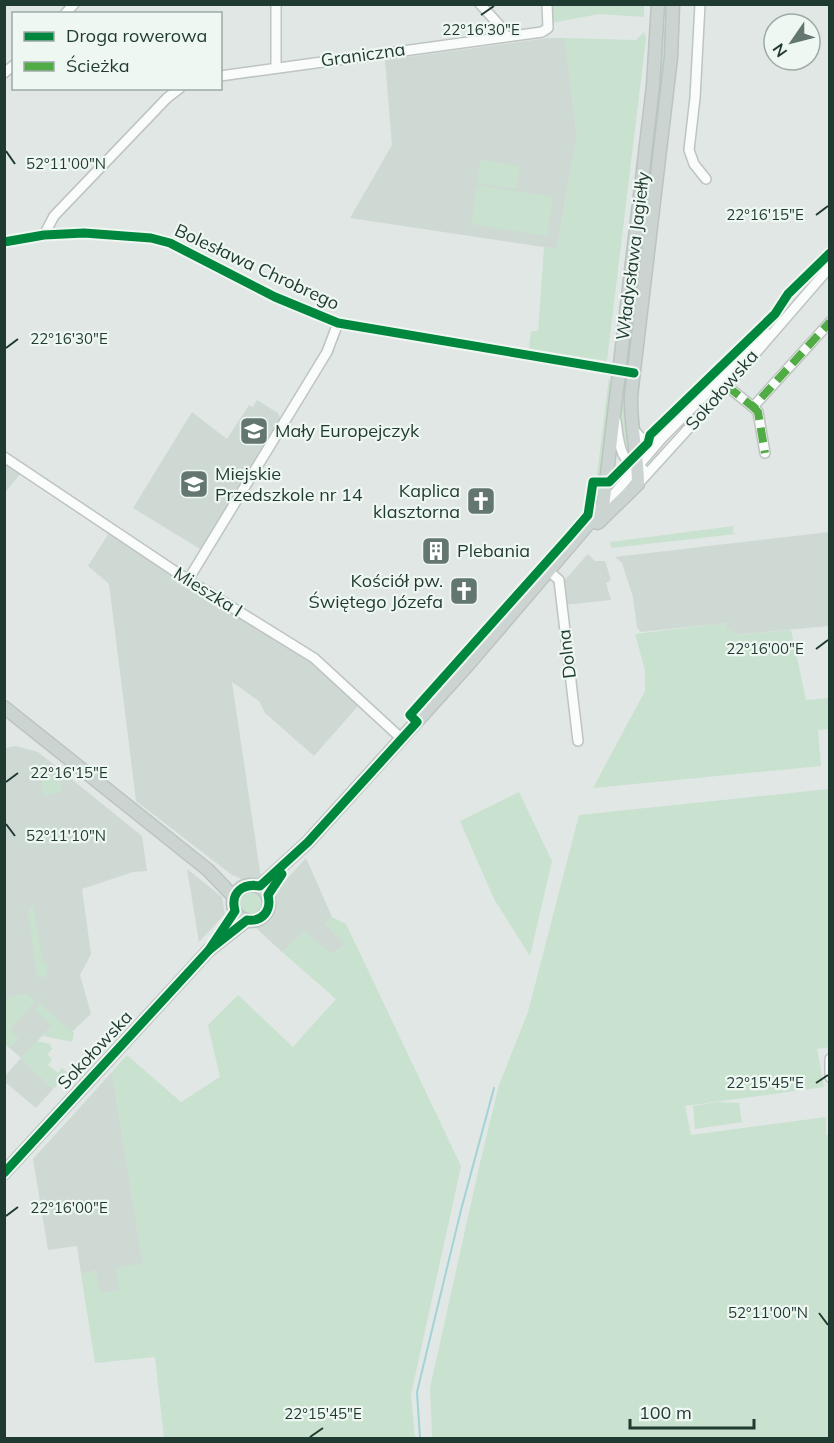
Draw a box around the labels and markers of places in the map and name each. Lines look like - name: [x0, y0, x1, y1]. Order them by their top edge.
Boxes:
- school or university icon: Mały Europejczyk: [238, 415, 270, 447]
- place label: Mały Europejczyk: [275, 419, 420, 442]
- place label: Miejskie Przedszkole nr 14: [215, 462, 363, 506]
- school or university icon: Miejskie Przedszkole nr 14: [178, 468, 210, 500]
- place label: Kaplica klasztorna: [373, 479, 460, 523]
- church icon: Kaplica klasztorna: [465, 485, 497, 517]
- building icon: Plebania: [420, 535, 452, 567]
- place label: Plebania: [457, 539, 530, 562]
- place label: Kościół pw. Świętego Józefa: [309, 569, 443, 613]
- church icon: Kościół pw. Świętego Józefa: [448, 575, 480, 607]

